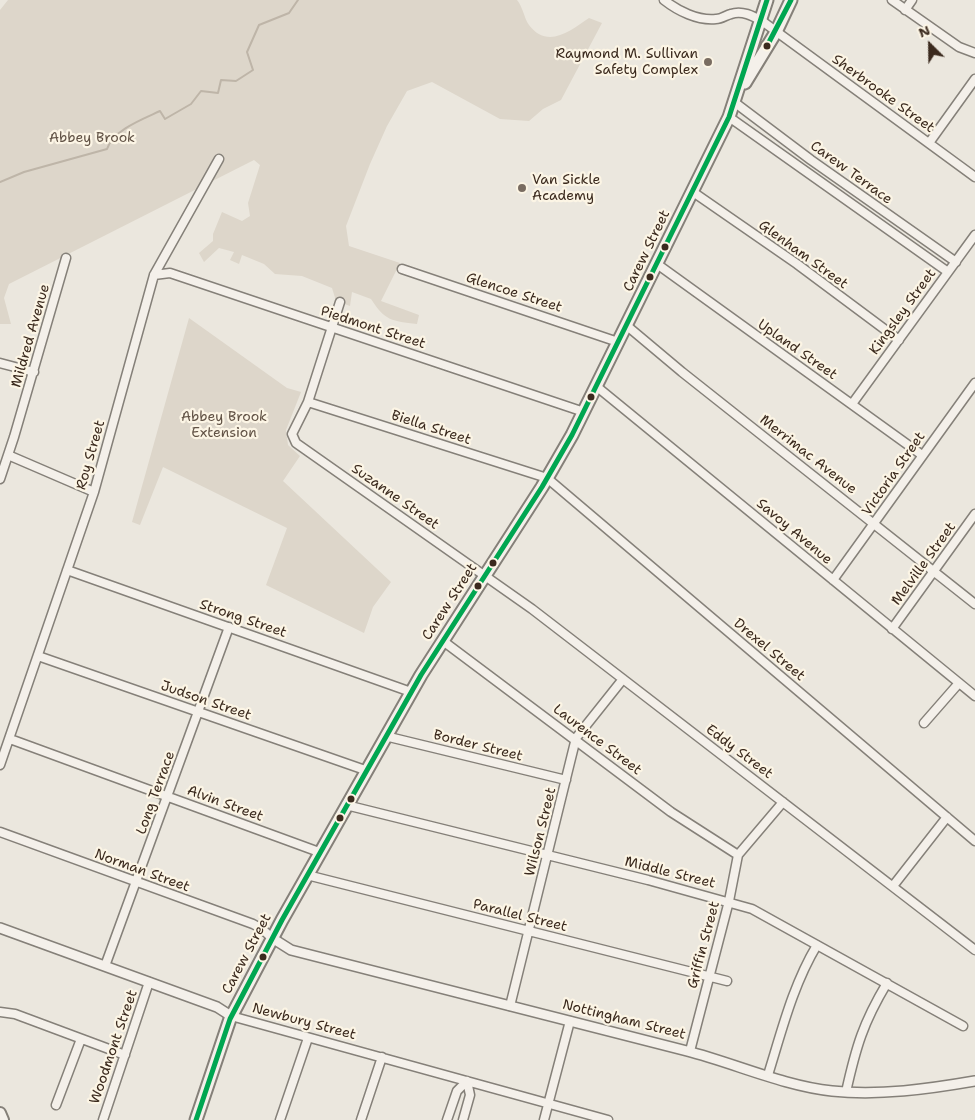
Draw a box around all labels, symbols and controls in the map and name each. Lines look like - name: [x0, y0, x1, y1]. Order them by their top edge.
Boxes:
- north arrow: [905, 20, 955, 70]
- text: N: [916, 21, 933, 42]
- unlabelled marker: [762, 41, 772, 51]
- place label: Raymond M. Sullivan Safety Complex: [556, 46, 698, 78]
- street label: Sherbrooke Street: [829, 51, 937, 137]
- marker: Raymond M. Sullivan Safety Complex: [702, 56, 714, 68]
- park label: Abbey Brook: [49, 130, 135, 146]
- street label: Carew Terrace: [807, 138, 895, 208]
- place label: Van Sickle Academy: [532, 172, 600, 204]
- marker: Van Sickle Academy: [516, 182, 528, 194]
- street label: Carew Street: [620, 208, 674, 294]
- street label: Glenham Street: [755, 217, 851, 293]
- unlabelled marker: [660, 242, 670, 252]
- street label: Kingsley Street: [866, 266, 940, 358]
- street label: Glencoe Street: [464, 270, 564, 316]
- unlabelled marker: [645, 272, 655, 282]
- street label: Mildred Avenue: [8, 282, 54, 390]
- street label: Piedmont Street: [318, 303, 428, 353]
- street label: Upland Street: [754, 316, 840, 384]
- unlabelled marker: [586, 392, 596, 402]
- street label: Biella Street: [389, 407, 473, 449]
- park label: Abbey Brook Extension: [181, 409, 267, 442]
- street label: Merrimac Avenue: [756, 412, 860, 498]
- street label: Roy Street: [73, 418, 109, 492]
- street label: Victoria Street: [859, 429, 929, 519]
- street label: Suzanne Street: [348, 461, 442, 533]
- street label: Savoy Avenue: [753, 495, 835, 569]
- street label: Melville Street: [888, 519, 960, 609]
- unlabelled marker: [488, 558, 498, 568]
- street label: Carew Street: [419, 560, 481, 644]
- unlabelled marker: [473, 581, 483, 591]
- street label: Strong Street: [197, 596, 289, 642]
- street label: Drexel Street: [730, 615, 808, 685]
- street label: Judson Street: [158, 678, 254, 724]
- street label: Laurence Street: [549, 701, 645, 779]
- street label: Eddy Street: [702, 721, 776, 783]
- street label: Border Street: [432, 727, 524, 765]
- street label: Long Terrace: [133, 749, 179, 837]
- street label: Alvin Street: [185, 782, 265, 826]
- street label: Wilson Street: [522, 786, 560, 878]
- unlabelled marker: [346, 794, 356, 804]
- unlabelled marker: [335, 813, 345, 823]
- street label: Norman Street: [92, 846, 192, 896]
- street label: Middle Street: [623, 854, 717, 892]
- street label: Parallel Street: [471, 896, 569, 936]
- street label: Griffin Street: [684, 900, 724, 990]
- street label: Carew Street: [219, 911, 275, 997]
- unlabelled marker: [258, 952, 268, 962]
- street label: Woodmont Street: [87, 988, 141, 1106]
- street label: Nottingham Street: [561, 997, 687, 1043]
- street label: Newbury Street: [250, 1000, 358, 1044]

